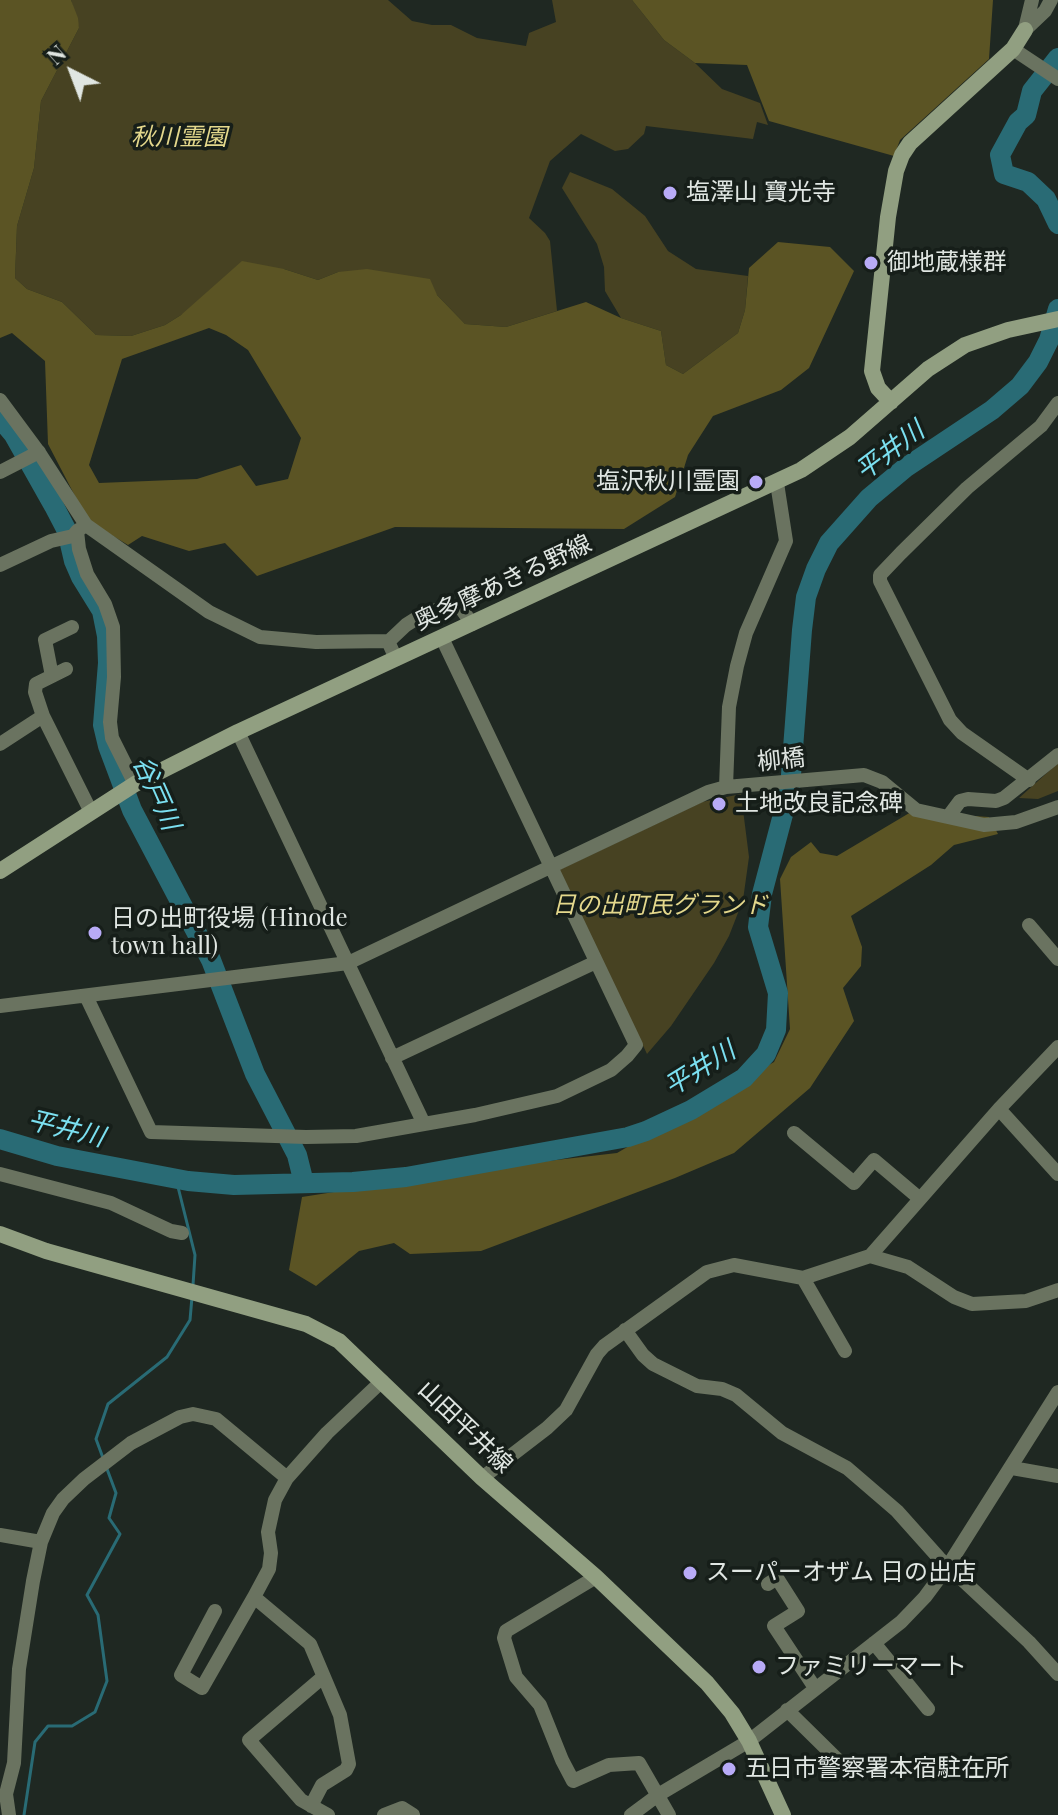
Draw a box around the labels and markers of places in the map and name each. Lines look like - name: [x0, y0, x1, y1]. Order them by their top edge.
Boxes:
- place label: 塩澤山 寶光寺: [686, 179, 836, 207]
- marker: 塩澤山 寶光寺: [661, 184, 679, 202]
- place label: 御地蔵様群: [887, 249, 1007, 277]
- marker: 御地蔵様群: [862, 254, 880, 272]
- place label: 塩沢秋川霊園: [596, 468, 740, 496]
- marker: 塩沢秋川霊園: [747, 473, 765, 491]
- place label: 土地改良記念碑: [735, 790, 903, 818]
- marker: 土地改良記念碑: [710, 795, 728, 813]
- place label: 日の出町役場 (Hinode town hall): [111, 905, 348, 961]
- marker: 日の出町役場 (Hinode town hall): [86, 924, 104, 942]
- place label: スーパーオザム 日の出店: [706, 1559, 976, 1587]
- marker: スーパーオザム 日の出店: [681, 1564, 699, 1582]
- place label: ファミリーマート: [775, 1653, 967, 1681]
- marker: ファミリーマート: [750, 1658, 768, 1676]
- place label: 五日市警察署本宿駐在所: [745, 1755, 1009, 1783]
- marker: 五日市警察署本宿駐在所: [720, 1760, 738, 1778]

